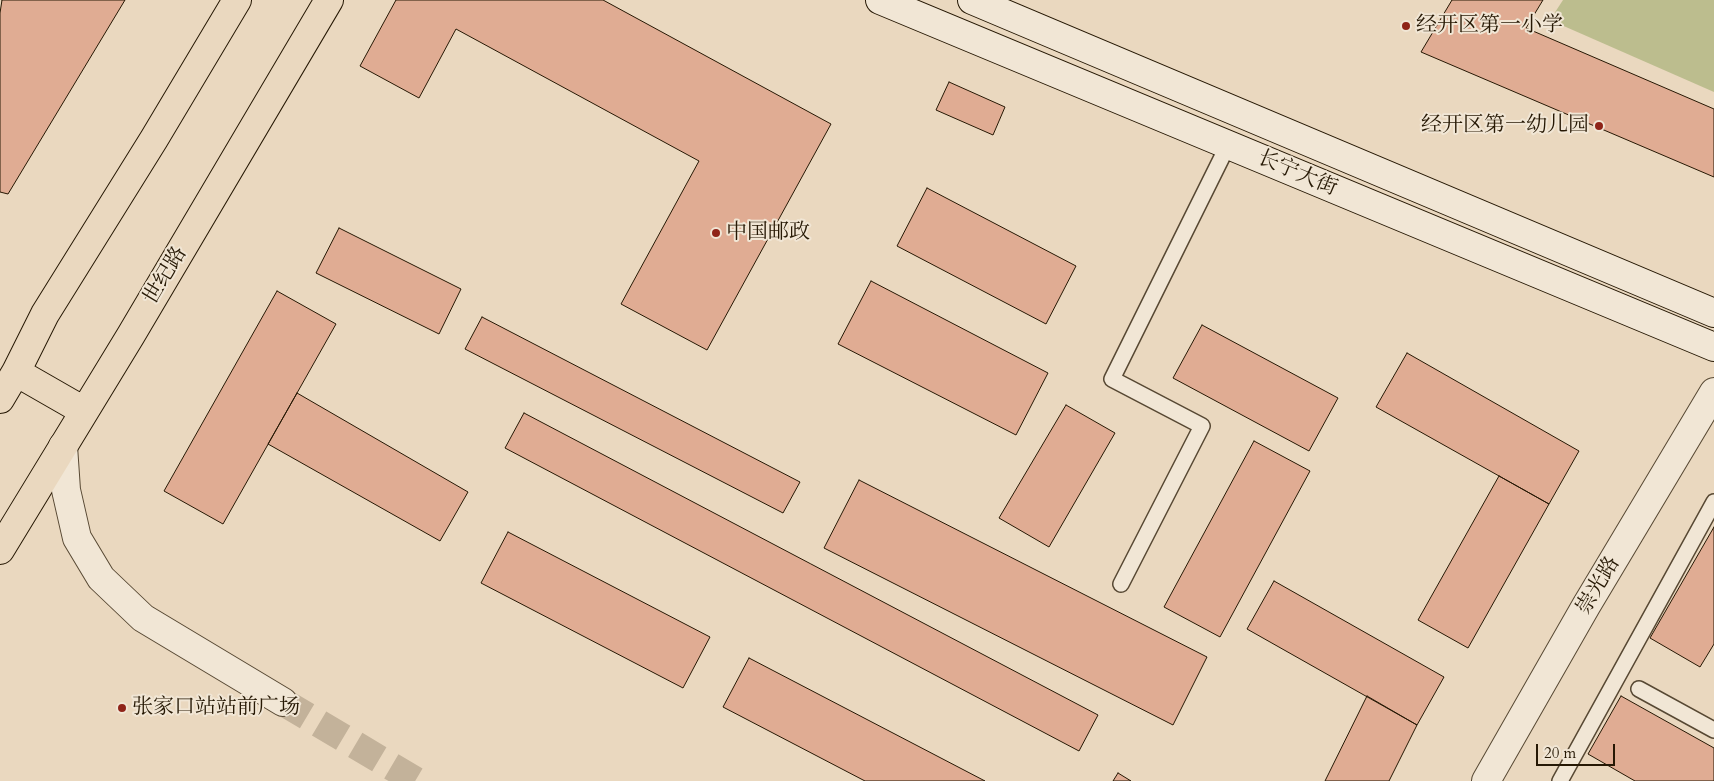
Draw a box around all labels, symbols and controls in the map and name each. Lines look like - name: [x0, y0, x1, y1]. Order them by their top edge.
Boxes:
- place label: 经开区第一小学: [1416, 13, 1563, 39]
- marker: 经开区第一小学: [1400, 20, 1412, 32]
- place label: 经开区第一幼儿园: [1421, 113, 1589, 139]
- marker: 经开区第一幼儿园: [1593, 120, 1605, 132]
- street label: 长宁大街: [1253, 146, 1341, 202]
- place label: 中国邮政: [726, 220, 810, 246]
- marker: 中国邮政: [710, 227, 722, 239]
- street label: 世纪路: [139, 243, 193, 309]
- street label: 崇光路: [1572, 553, 1626, 619]
- place label: 张家口站站前广场: [132, 695, 300, 721]
- marker: 张家口站站前广场: [116, 702, 128, 714]
- scale bar: [1539, 734, 1618, 766]
- text: 20 m: [1544, 743, 1576, 763]

